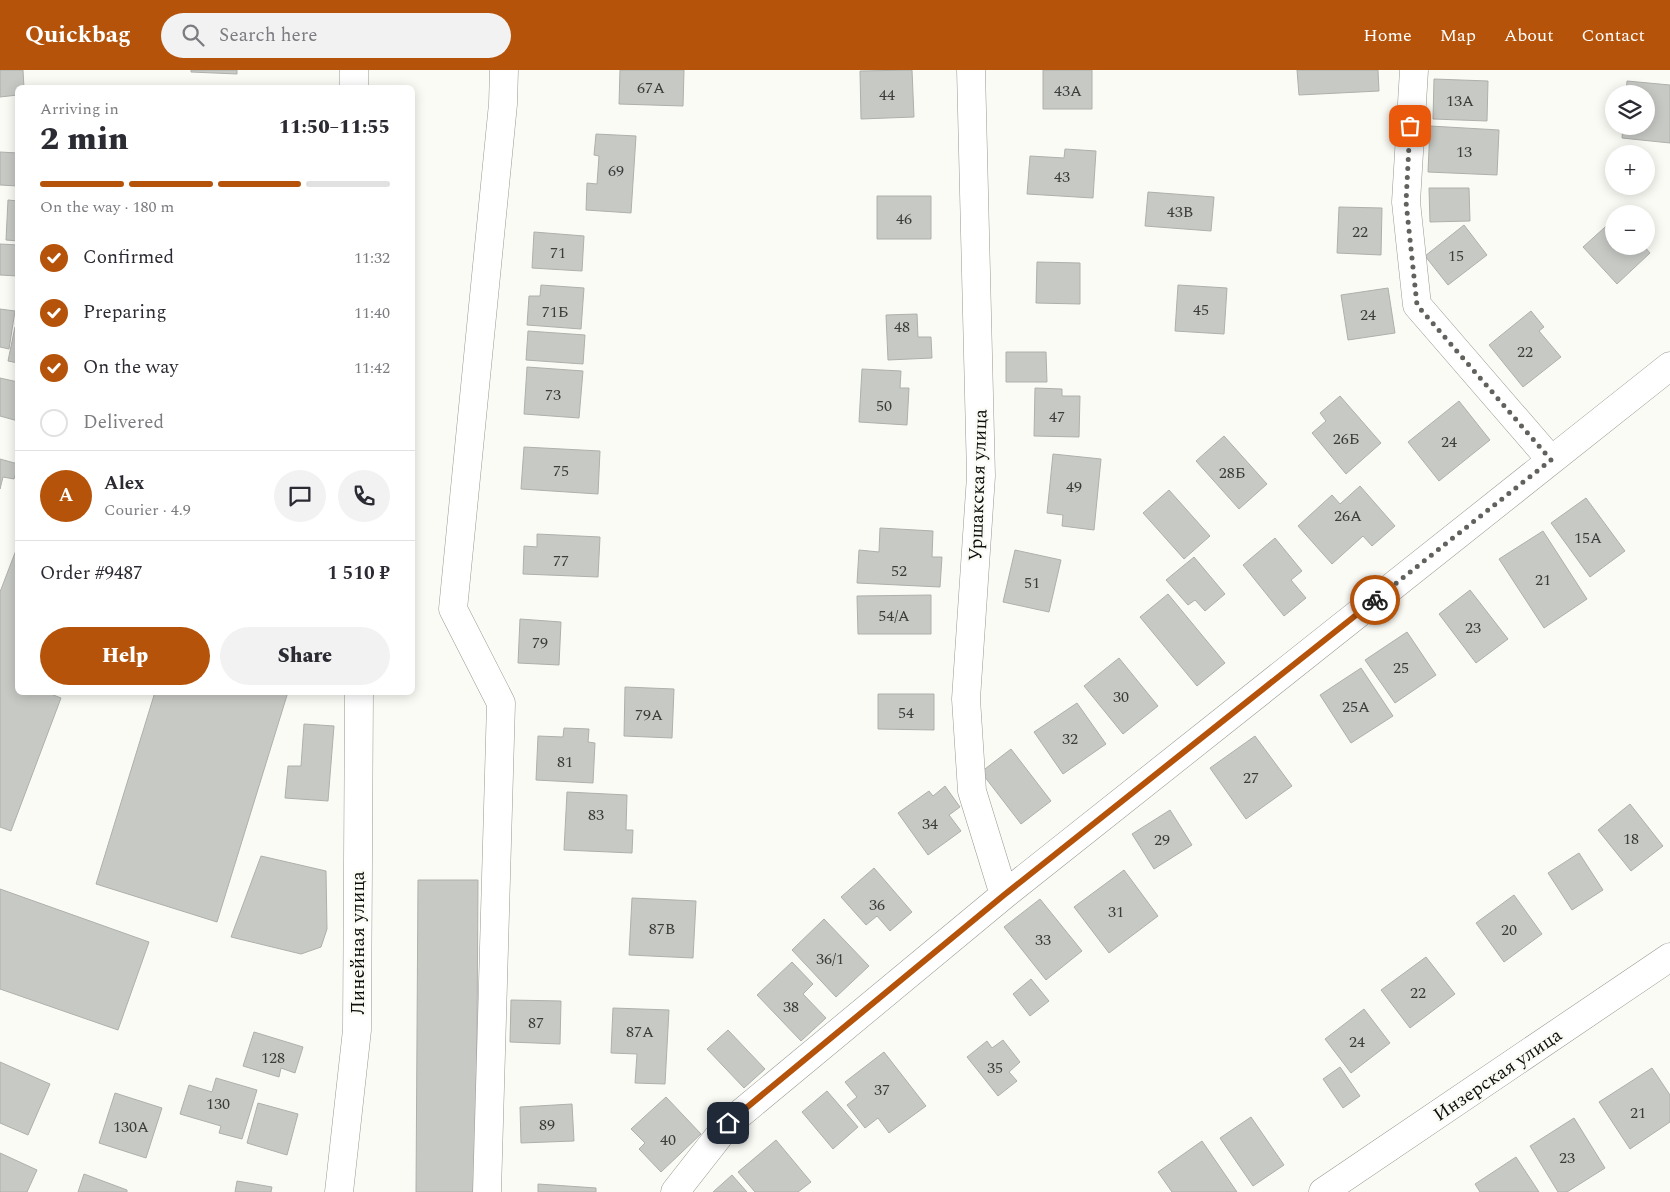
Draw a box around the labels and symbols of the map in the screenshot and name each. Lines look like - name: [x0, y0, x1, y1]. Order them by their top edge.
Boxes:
- house number: 67А: [637, 76, 665, 100]
- house number: 43А: [1054, 79, 1082, 103]
- house number: 44: [879, 83, 895, 107]
- house number: 13А: [1446, 89, 1474, 113]
- pin: [1389, 105, 1431, 147]
- house number: 13: [1456, 140, 1472, 164]
- house number: 69: [608, 159, 624, 183]
- house number: 43: [1054, 165, 1070, 189]
- house number: 43В: [1167, 200, 1193, 224]
- house number: 46: [896, 207, 912, 231]
- house number: 22: [1352, 220, 1368, 244]
- house number: 71: [550, 241, 566, 265]
- house number: 15: [1448, 244, 1464, 268]
- house number: 45: [1193, 298, 1209, 322]
- house number: 71Б: [542, 300, 568, 324]
- house number: 24: [1360, 303, 1376, 327]
- house number: 48: [894, 315, 910, 339]
- house number: 22: [1517, 340, 1533, 364]
- house number: 73: [545, 383, 561, 407]
- house number: 50: [876, 394, 892, 418]
- house number: 47: [1049, 405, 1065, 429]
- street label: Уршакская улица: [961, 408, 996, 562]
- house number: 26Б: [1333, 427, 1359, 451]
- house number: 24: [1441, 430, 1457, 454]
- house number: 75: [553, 459, 569, 483]
- house number: 28Б: [1219, 461, 1245, 485]
- house number: 49: [1066, 475, 1082, 499]
- house number: 26А: [1334, 504, 1362, 528]
- house number: 15А: [1574, 526, 1602, 550]
- house number: 77: [553, 549, 569, 573]
- house number: 52: [891, 559, 907, 583]
- house number: 21: [1535, 568, 1551, 592]
- house number: 51: [1024, 571, 1040, 595]
- courier: [1350, 575, 1400, 625]
- house number: 54/А: [878, 604, 910, 628]
- house number: 23: [1465, 616, 1481, 640]
- house number: 79: [532, 631, 548, 655]
- house number: 25: [1393, 656, 1409, 680]
- house number: 30: [1113, 685, 1129, 709]
- house number: 25А: [1342, 695, 1370, 719]
- house number: 54: [898, 701, 914, 725]
- house number: 79А: [635, 703, 663, 727]
- house number: 32: [1062, 727, 1078, 751]
- house number: 81: [557, 750, 573, 774]
- house number: 27: [1243, 766, 1259, 790]
- house number: 83: [588, 803, 604, 827]
- house number: 34: [922, 812, 938, 836]
- house number: 18: [1623, 827, 1639, 851]
- house number: 29: [1154, 828, 1170, 852]
- street label: Линейная улица: [344, 870, 373, 1015]
- house number: 36: [869, 893, 885, 917]
- house number: 31: [1108, 900, 1124, 924]
- house number: 87В: [649, 917, 675, 941]
- house number: 20: [1501, 918, 1517, 942]
- house number: 33: [1035, 928, 1051, 952]
- house number: 36/1: [816, 947, 844, 971]
- house number: 22: [1410, 981, 1426, 1005]
- house number: 38: [783, 995, 799, 1019]
- house number: 87: [528, 1011, 544, 1035]
- house number: 87А: [626, 1020, 654, 1044]
- street label: Инзерская улица: [1427, 1021, 1569, 1129]
- house number: 24: [1349, 1030, 1365, 1054]
- house number: 128: [261, 1046, 285, 1070]
- house number: 35: [987, 1056, 1003, 1080]
- house number: 37: [874, 1078, 890, 1102]
- house number: 130: [206, 1092, 230, 1116]
- house number: 21: [1630, 1101, 1646, 1125]
- pin: [707, 1102, 749, 1144]
- house number: 89: [539, 1113, 555, 1137]
- house number: 130А: [113, 1115, 149, 1139]
- house number: 40: [660, 1128, 676, 1152]
- house number: 23: [1559, 1146, 1575, 1170]

